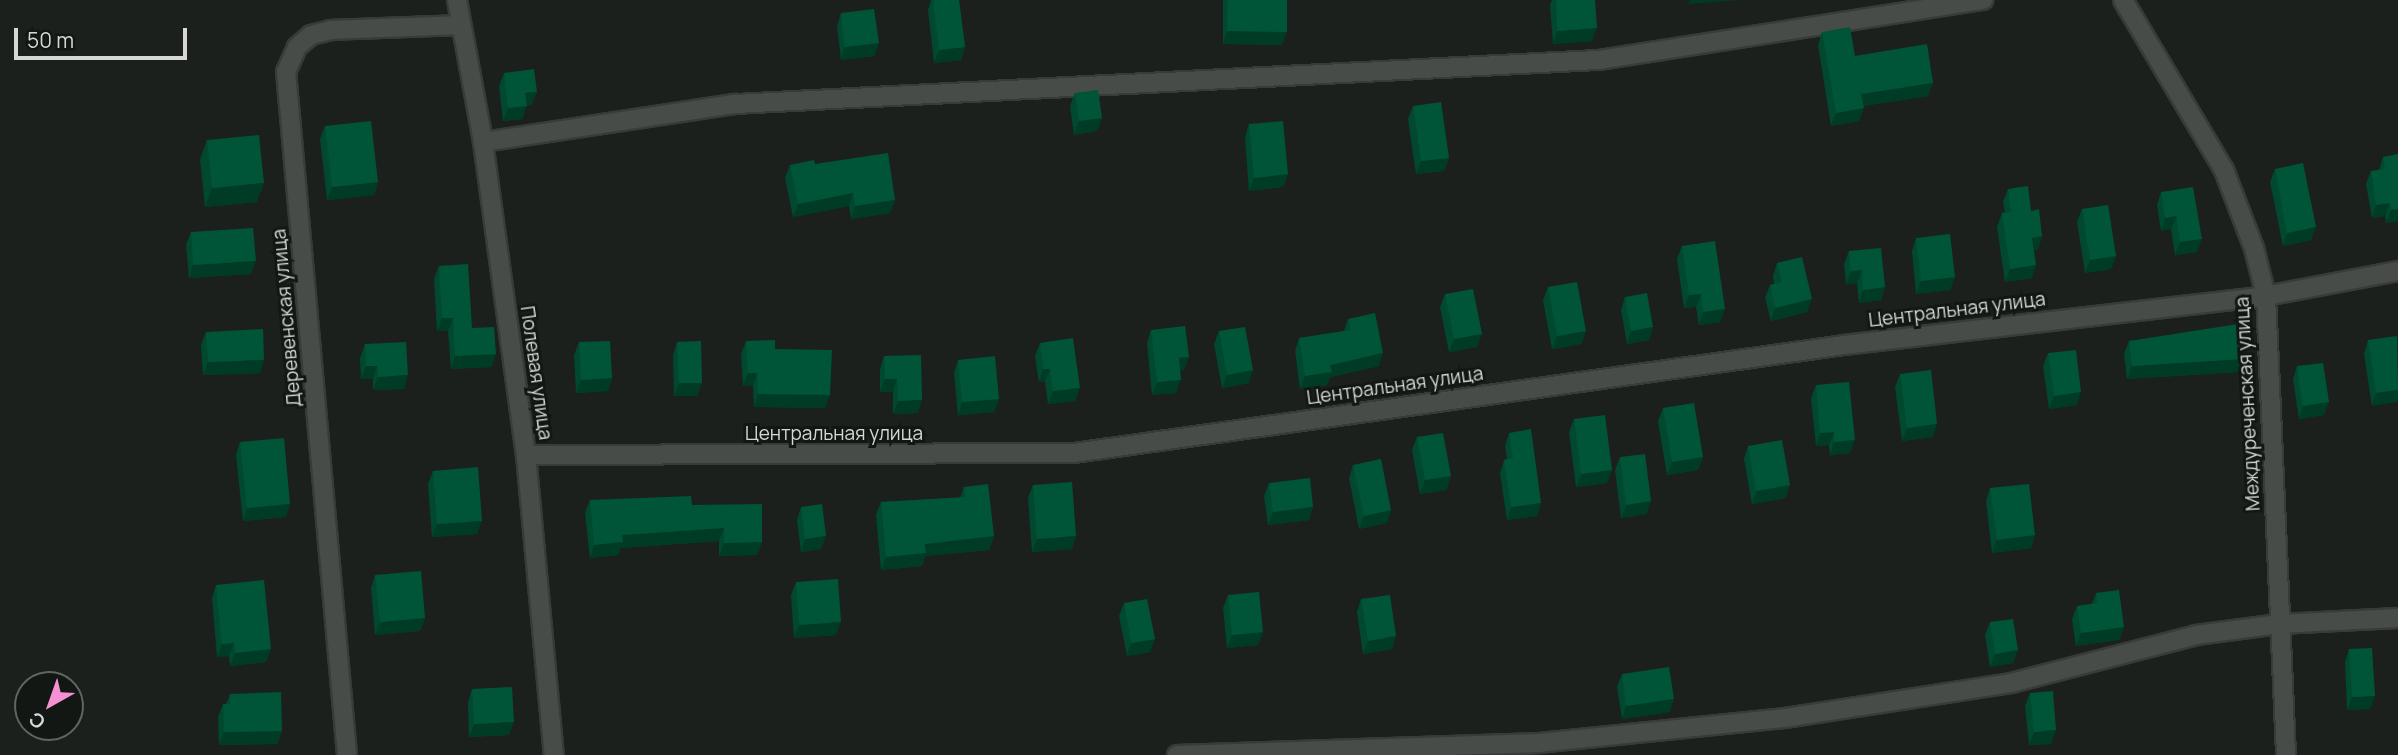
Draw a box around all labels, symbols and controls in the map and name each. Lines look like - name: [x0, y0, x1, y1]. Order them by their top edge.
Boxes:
- scale bar: [18, 14, 191, 58]
- text: 50 m: [27, 26, 74, 54]
- street label: Деревенская улица: [268, 228, 306, 408]
- street label: Центральная улица: [1867, 288, 2047, 332]
- street label: Междуреченская улица: [2231, 296, 2265, 512]
- street label: Полевая улица: [515, 305, 557, 441]
- street label: Центральная улица: [1305, 362, 1485, 410]
- street label: Центральная улица: [745, 423, 923, 445]
- north arrow: [14, 671, 84, 741]
- text: С: [23, 706, 51, 735]

